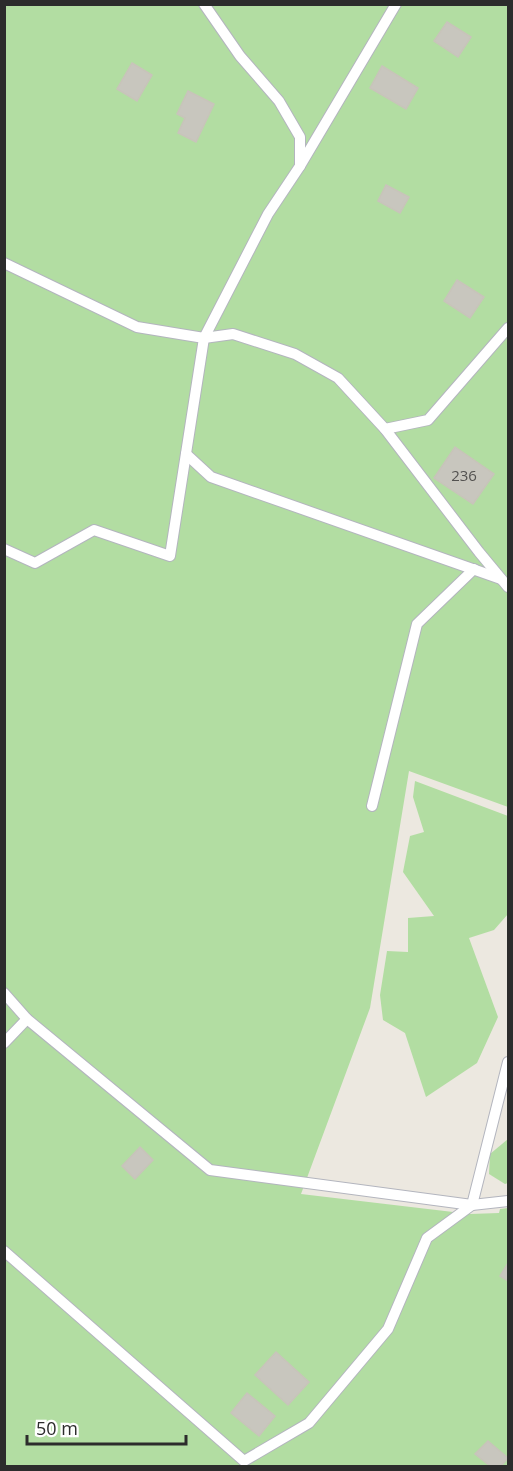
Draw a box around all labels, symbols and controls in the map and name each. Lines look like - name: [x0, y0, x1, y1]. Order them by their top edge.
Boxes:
- house number: 236: [451, 465, 477, 485]
- scale bar: [27, 1408, 186, 1446]
- text: 50 m: [36, 1416, 78, 1440]

